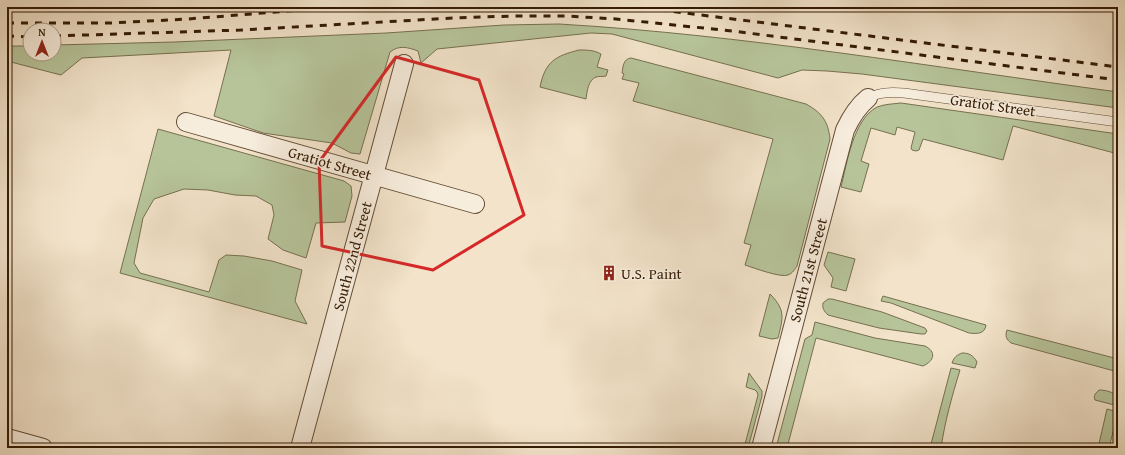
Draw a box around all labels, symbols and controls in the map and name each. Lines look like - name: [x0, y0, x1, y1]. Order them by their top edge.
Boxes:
- north arrow: [22, 22, 62, 62]
- text: N: [38, 24, 46, 40]
- street label: Gratiot Street: [949, 89, 1038, 121]
- street label: Gratiot Street: [286, 141, 375, 185]
- street label: South 22nd Street: [327, 198, 377, 313]
- street label: South 21st Street: [784, 215, 832, 324]
- place label: U.S. Paint: [621, 263, 683, 284]
- building icon: U.S. Paint: [600, 264, 618, 282]

